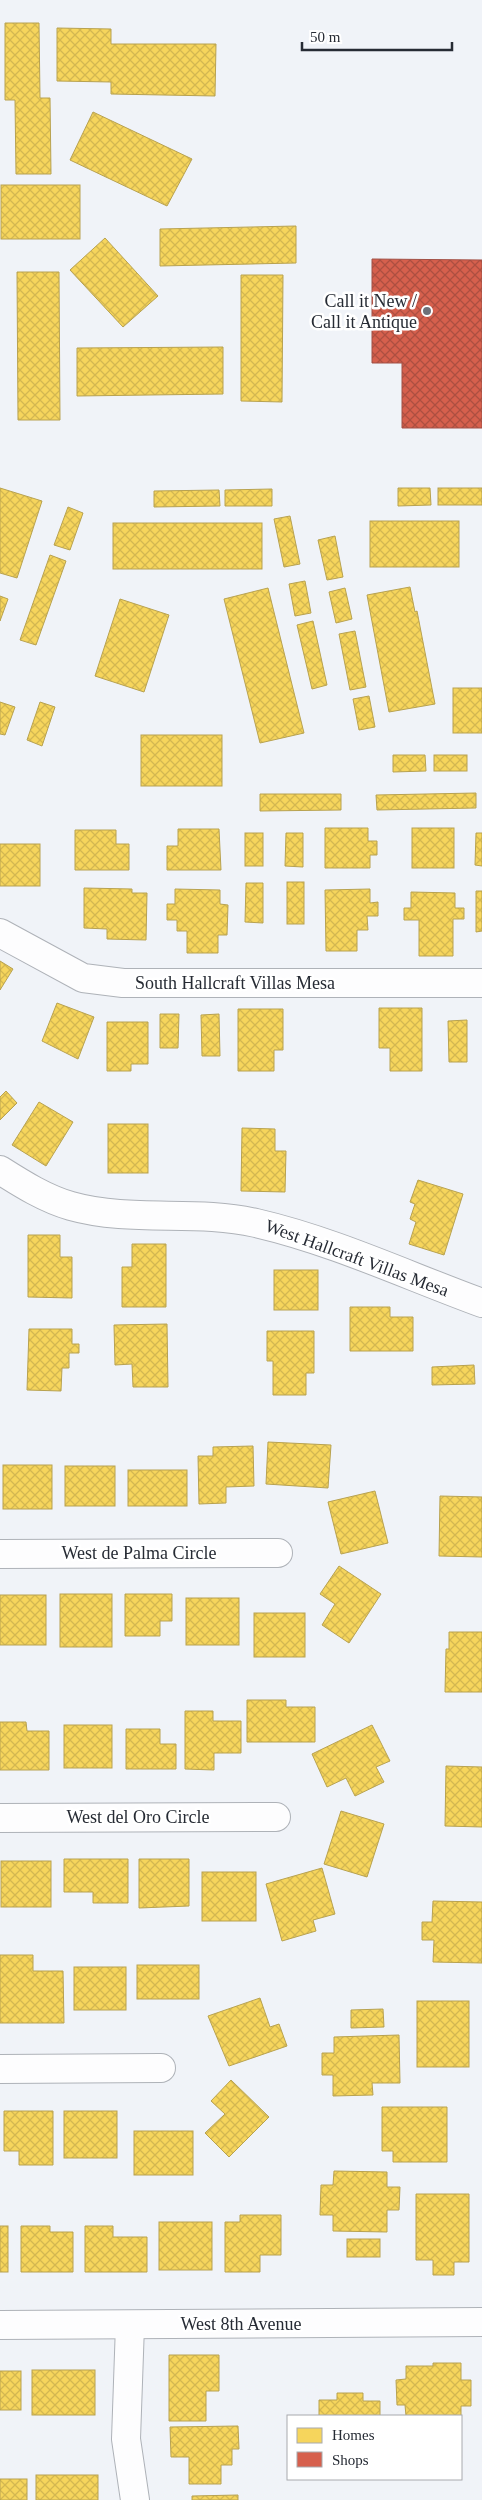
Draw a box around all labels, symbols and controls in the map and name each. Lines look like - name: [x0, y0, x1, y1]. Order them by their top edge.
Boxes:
- scale bar: [302, 20, 452, 52]
- text: 50 m: [310, 29, 341, 45]
- place label: Call it New / Call it Antique: [311, 291, 417, 332]
- marker: Call it New / Call it Antique: [421, 305, 433, 317]
- street label: South Hallcraft Villas Mesa: [135, 973, 335, 993]
- street label: West Hallcraft Villas Mesa: [263, 1215, 451, 1301]
- street label: West de Palma Circle: [61, 1543, 217, 1563]
- street label: West del Oro Circle: [66, 1807, 210, 1827]
- street label: West 8th Avenue: [180, 2314, 302, 2334]
- legend: [287, 2415, 462, 2480]
- text: Homes: [332, 2427, 375, 2443]
- text: Shops: [332, 2452, 369, 2468]

